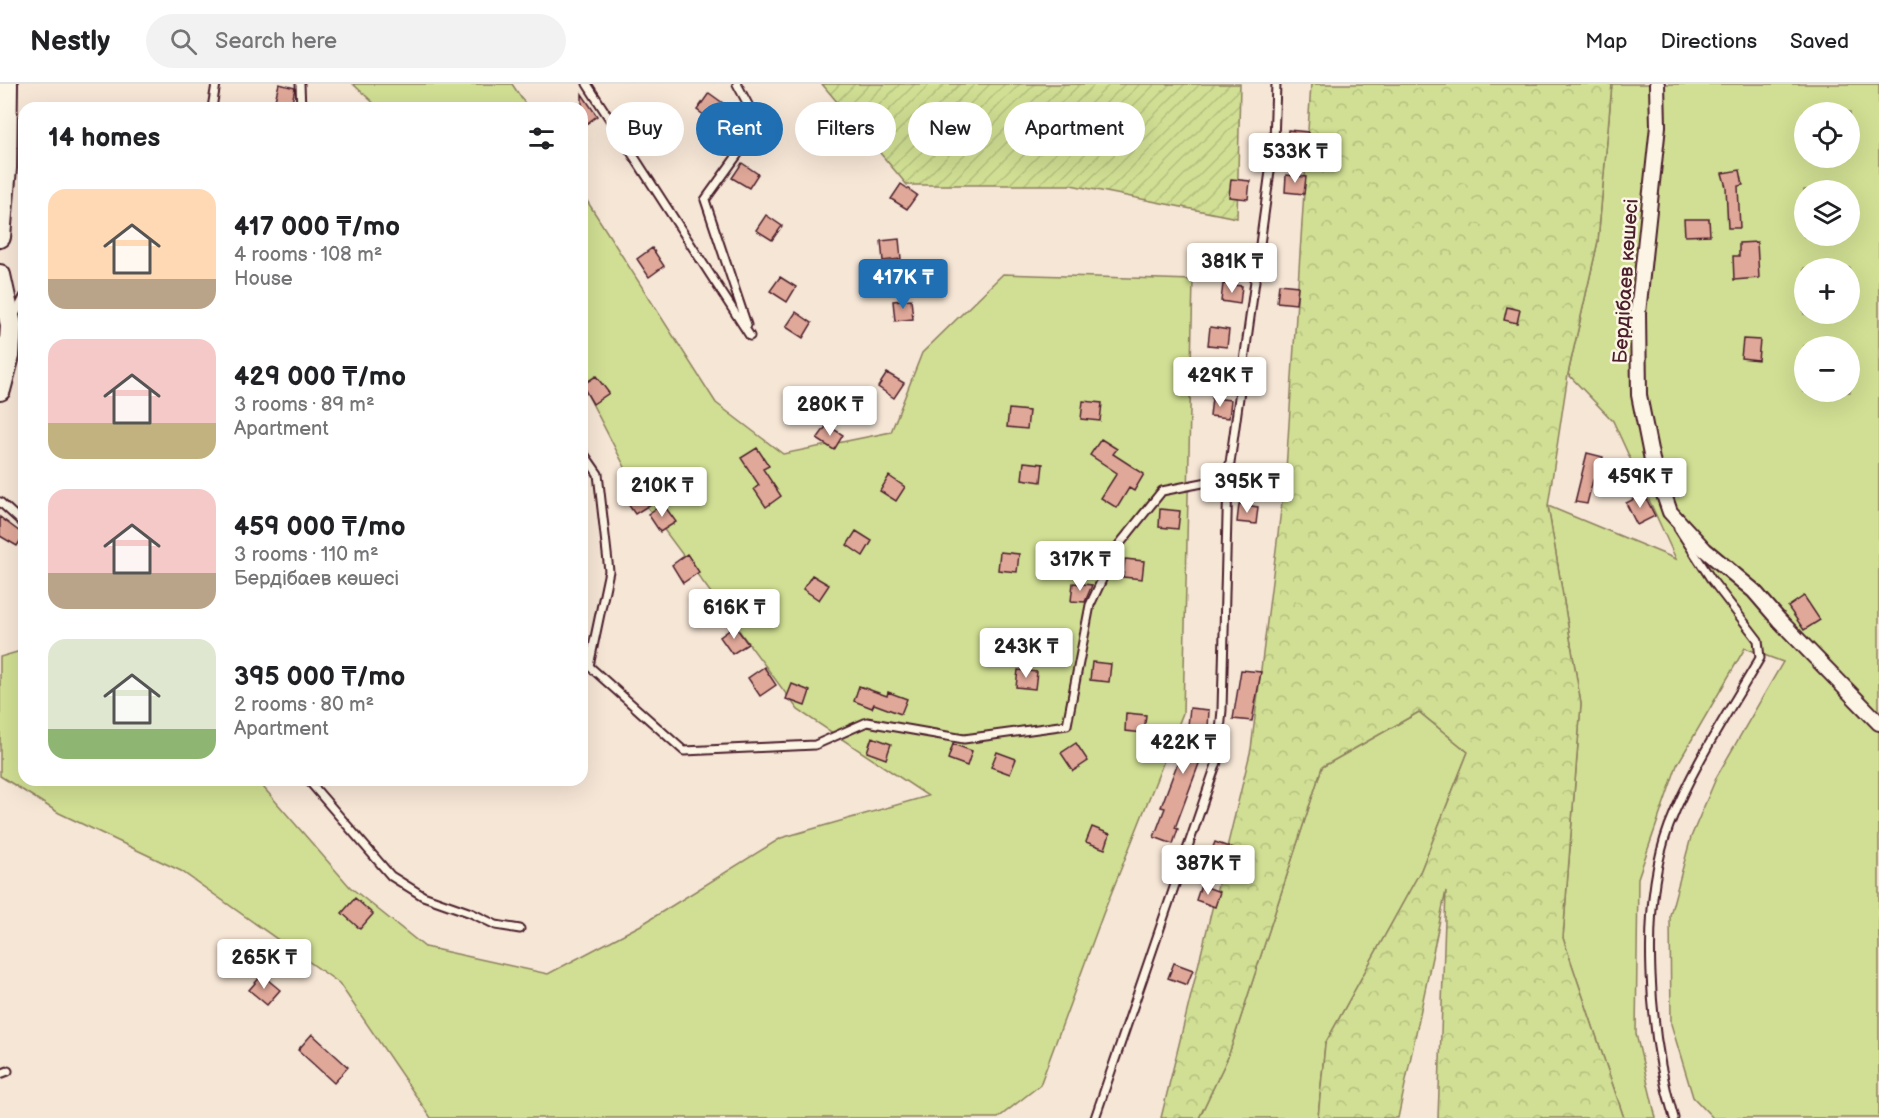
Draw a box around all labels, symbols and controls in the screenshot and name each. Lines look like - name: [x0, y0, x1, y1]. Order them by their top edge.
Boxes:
- search box: [146, 14, 566, 68]
- text: Nestly: [30, 25, 110, 58]
- icon: search: [167, 25, 200, 58]
- text: Search here: [215, 28, 337, 55]
- text: Map: [1585, 29, 1628, 54]
- text: Directions: [1661, 29, 1757, 54]
- text: Saved: [1790, 29, 1849, 54]
- chip: Buy: [606, 102, 684, 156]
- chip: Rent: [696, 102, 783, 156]
- chip: Filters: [795, 102, 896, 156]
- chip: New: [908, 102, 992, 156]
- chip: Apartment: [1004, 102, 1145, 156]
- map controls: [1794, 102, 1860, 402]
- button: locate: [1794, 102, 1860, 168]
- icon: filters: [525, 122, 558, 155]
- text: 14 homes: [48, 123, 160, 154]
- pin: 533K ₸: [1246, 133, 1344, 184]
- text: 533K ₸: [1263, 140, 1327, 164]
- button: layers: [1794, 180, 1860, 246]
- street label: Бердібаев көшесі: [1608, 198, 1644, 364]
- text: 417 000 ₸/mo: [234, 212, 400, 243]
- icon: home: [96, 213, 168, 285]
- text: 4 rooms · 108 m²: [234, 243, 382, 267]
- pin: 381K ₸: [1183, 243, 1281, 294]
- text: 381K ₸: [1201, 250, 1263, 274]
- button: +: [1794, 258, 1860, 324]
- pin: 417K ₸: [854, 259, 952, 310]
- text: 417K ₸: [873, 266, 933, 290]
- text: House: [234, 267, 293, 291]
- button: −: [1794, 336, 1860, 402]
- pin: 429K ₸: [1171, 357, 1269, 408]
- text: 429 000 ₸/mo: [234, 362, 406, 393]
- icon: home: [96, 363, 168, 435]
- text: 429K ₸: [1187, 364, 1253, 388]
- pin: 280K ₸: [781, 386, 879, 437]
- text: 3 rooms · 89 m²: [234, 393, 375, 417]
- text: 280K ₸: [797, 393, 863, 417]
- text: Apartment: [234, 417, 329, 441]
- pin: 459K ₸: [1591, 458, 1689, 509]
- pin: 395K ₸: [1198, 463, 1296, 514]
- text: 459K ₸: [1608, 465, 1672, 489]
- pin: 210K ₸: [613, 467, 711, 518]
- text: 395K ₸: [1215, 470, 1279, 494]
- text: 210K ₸: [631, 474, 693, 498]
- text: 459 000 ₸/mo: [234, 512, 406, 543]
- icon: home: [96, 513, 168, 585]
- pin: 317K ₸: [1031, 541, 1129, 592]
- text: 3 rooms · 110 m²: [234, 543, 379, 567]
- text: 317K ₸: [1049, 548, 1111, 572]
- text: Бердібаев көшесі: [234, 567, 399, 591]
- pin: 616K ₸: [685, 589, 783, 640]
- text: 616K ₸: [703, 596, 765, 620]
- pin: 243K ₸: [977, 628, 1075, 679]
- text: 243K ₸: [994, 635, 1058, 659]
- text: 395 000 ₸/mo: [234, 662, 405, 693]
- icon: home: [96, 663, 168, 735]
- text: 2 rooms · 80 m²: [234, 693, 374, 717]
- text: Apartment: [234, 717, 329, 741]
- pin: 422K ₸: [1134, 724, 1232, 775]
- text: 422K ₸: [1150, 731, 1216, 755]
- pin: 387K ₸: [1159, 845, 1257, 896]
- text: 387K ₸: [1176, 852, 1240, 876]
- pin: 265K ₸: [215, 939, 313, 990]
- text: 265K ₸: [231, 946, 297, 970]

